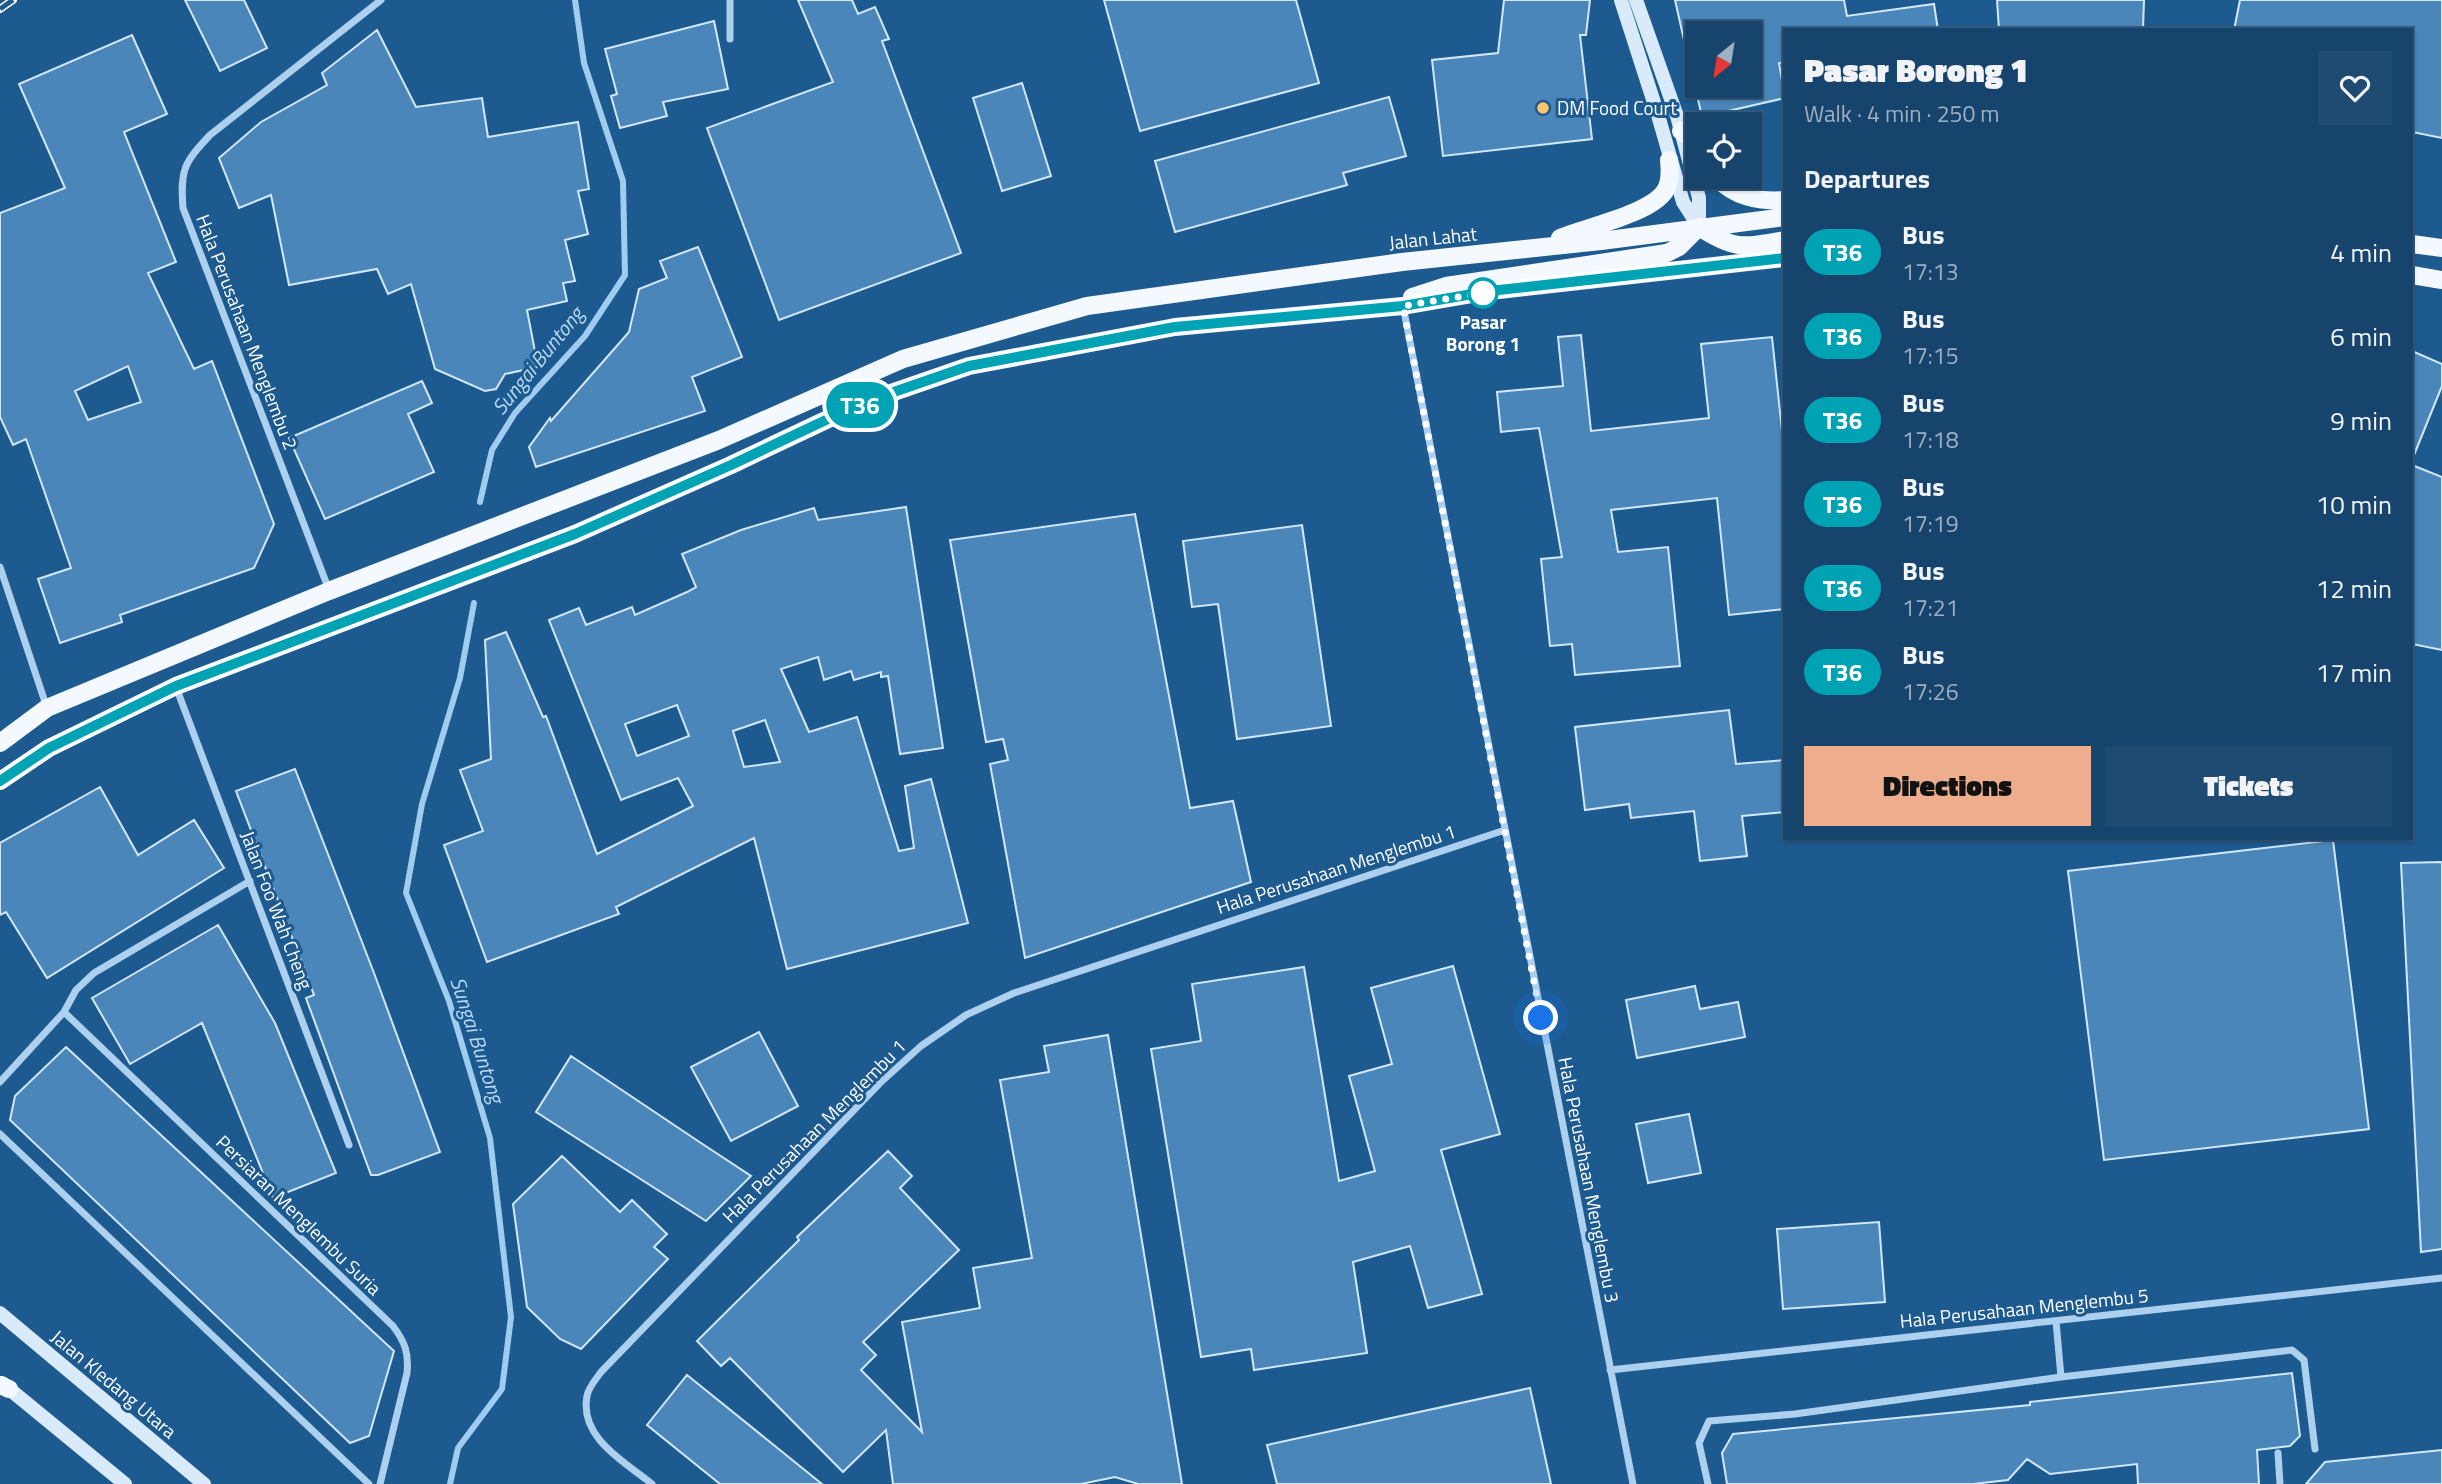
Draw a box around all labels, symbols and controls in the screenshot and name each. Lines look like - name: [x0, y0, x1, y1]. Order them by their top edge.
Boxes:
- north arrow: [1685, 21, 1762, 98]
- map controls: [1685, 21, 1762, 189]
- text: Pasar Borong 1: [1804, 45, 2028, 95]
- button: heart: [2318, 51, 2392, 125]
- place label: DM Food Court: [1557, 93, 1677, 122]
- text: Walk · 4 min · 250 m: [1804, 96, 2000, 131]
- marker: DM Food Court: [1535, 100, 1551, 116]
- button: locate: [1685, 112, 1762, 189]
- text: Departures: [1804, 159, 1930, 198]
- street label: Hala Perusahaan Menglembu 2: [189, 210, 306, 454]
- text: Bus: [1902, 215, 1944, 254]
- street label: Jalan Lahat: [1388, 218, 1479, 257]
- text: 4 min: [2330, 233, 2392, 272]
- text: T36: [1823, 234, 1862, 270]
- text: 17:13: [1902, 254, 1959, 289]
- marker: Pasar Borong 1: [1468, 278, 1498, 308]
- water label: Sungai Buntong: [484, 298, 592, 421]
- text: Bus: [1902, 299, 1944, 338]
- place label: Pasar Borong 1: [1446, 307, 1520, 358]
- text: 6 min: [2330, 317, 2392, 356]
- text: T36: [1823, 318, 1862, 354]
- text: 17:15: [1902, 338, 1959, 373]
- line badge: T36: [820, 382, 900, 428]
- text: Bus: [1902, 383, 1944, 422]
- text: T36: [840, 387, 880, 423]
- text: 9 min: [2330, 401, 2392, 440]
- text: T36: [1823, 402, 1862, 438]
- text: 17:18: [1902, 422, 1959, 457]
- text: Bus: [1902, 467, 1944, 506]
- text: 10 min: [2316, 485, 2392, 524]
- text: T36: [1823, 486, 1862, 522]
- text: 17:19: [1902, 506, 1959, 541]
- text: Bus: [1902, 551, 1944, 590]
- text: 12 min: [2316, 569, 2392, 608]
- text: T36: [1823, 570, 1862, 606]
- text: 17:21: [1902, 590, 1959, 625]
- text: Bus: [1902, 635, 1944, 674]
- text: 17 min: [2316, 653, 2392, 692]
- text: T36: [1823, 654, 1862, 690]
- text: 17:26: [1902, 674, 1959, 709]
- button: Directions: [1804, 746, 2091, 826]
- button: Tickets: [2105, 746, 2392, 826]
- street label: Hala Perusahaan Menglembu 1: [1212, 816, 1459, 921]
- street label: Jalan Foo Wah Cheng: [234, 826, 321, 994]
- water label: Sungai Buntong: [442, 972, 514, 1109]
- your location: [1523, 1000, 1558, 1035]
- street label: Hala Perusahaan Menglembu 1: [715, 1032, 912, 1229]
- street label: Hala Perusahaan Menglembu 3: [1551, 1054, 1628, 1305]
- street label: Persiaran Menglembu Suria: [210, 1128, 389, 1302]
- street label: Hala Perusahaan Menglembu 5: [1898, 1280, 2150, 1335]
- street label: Jalan Kledang Utara: [45, 1322, 184, 1445]

